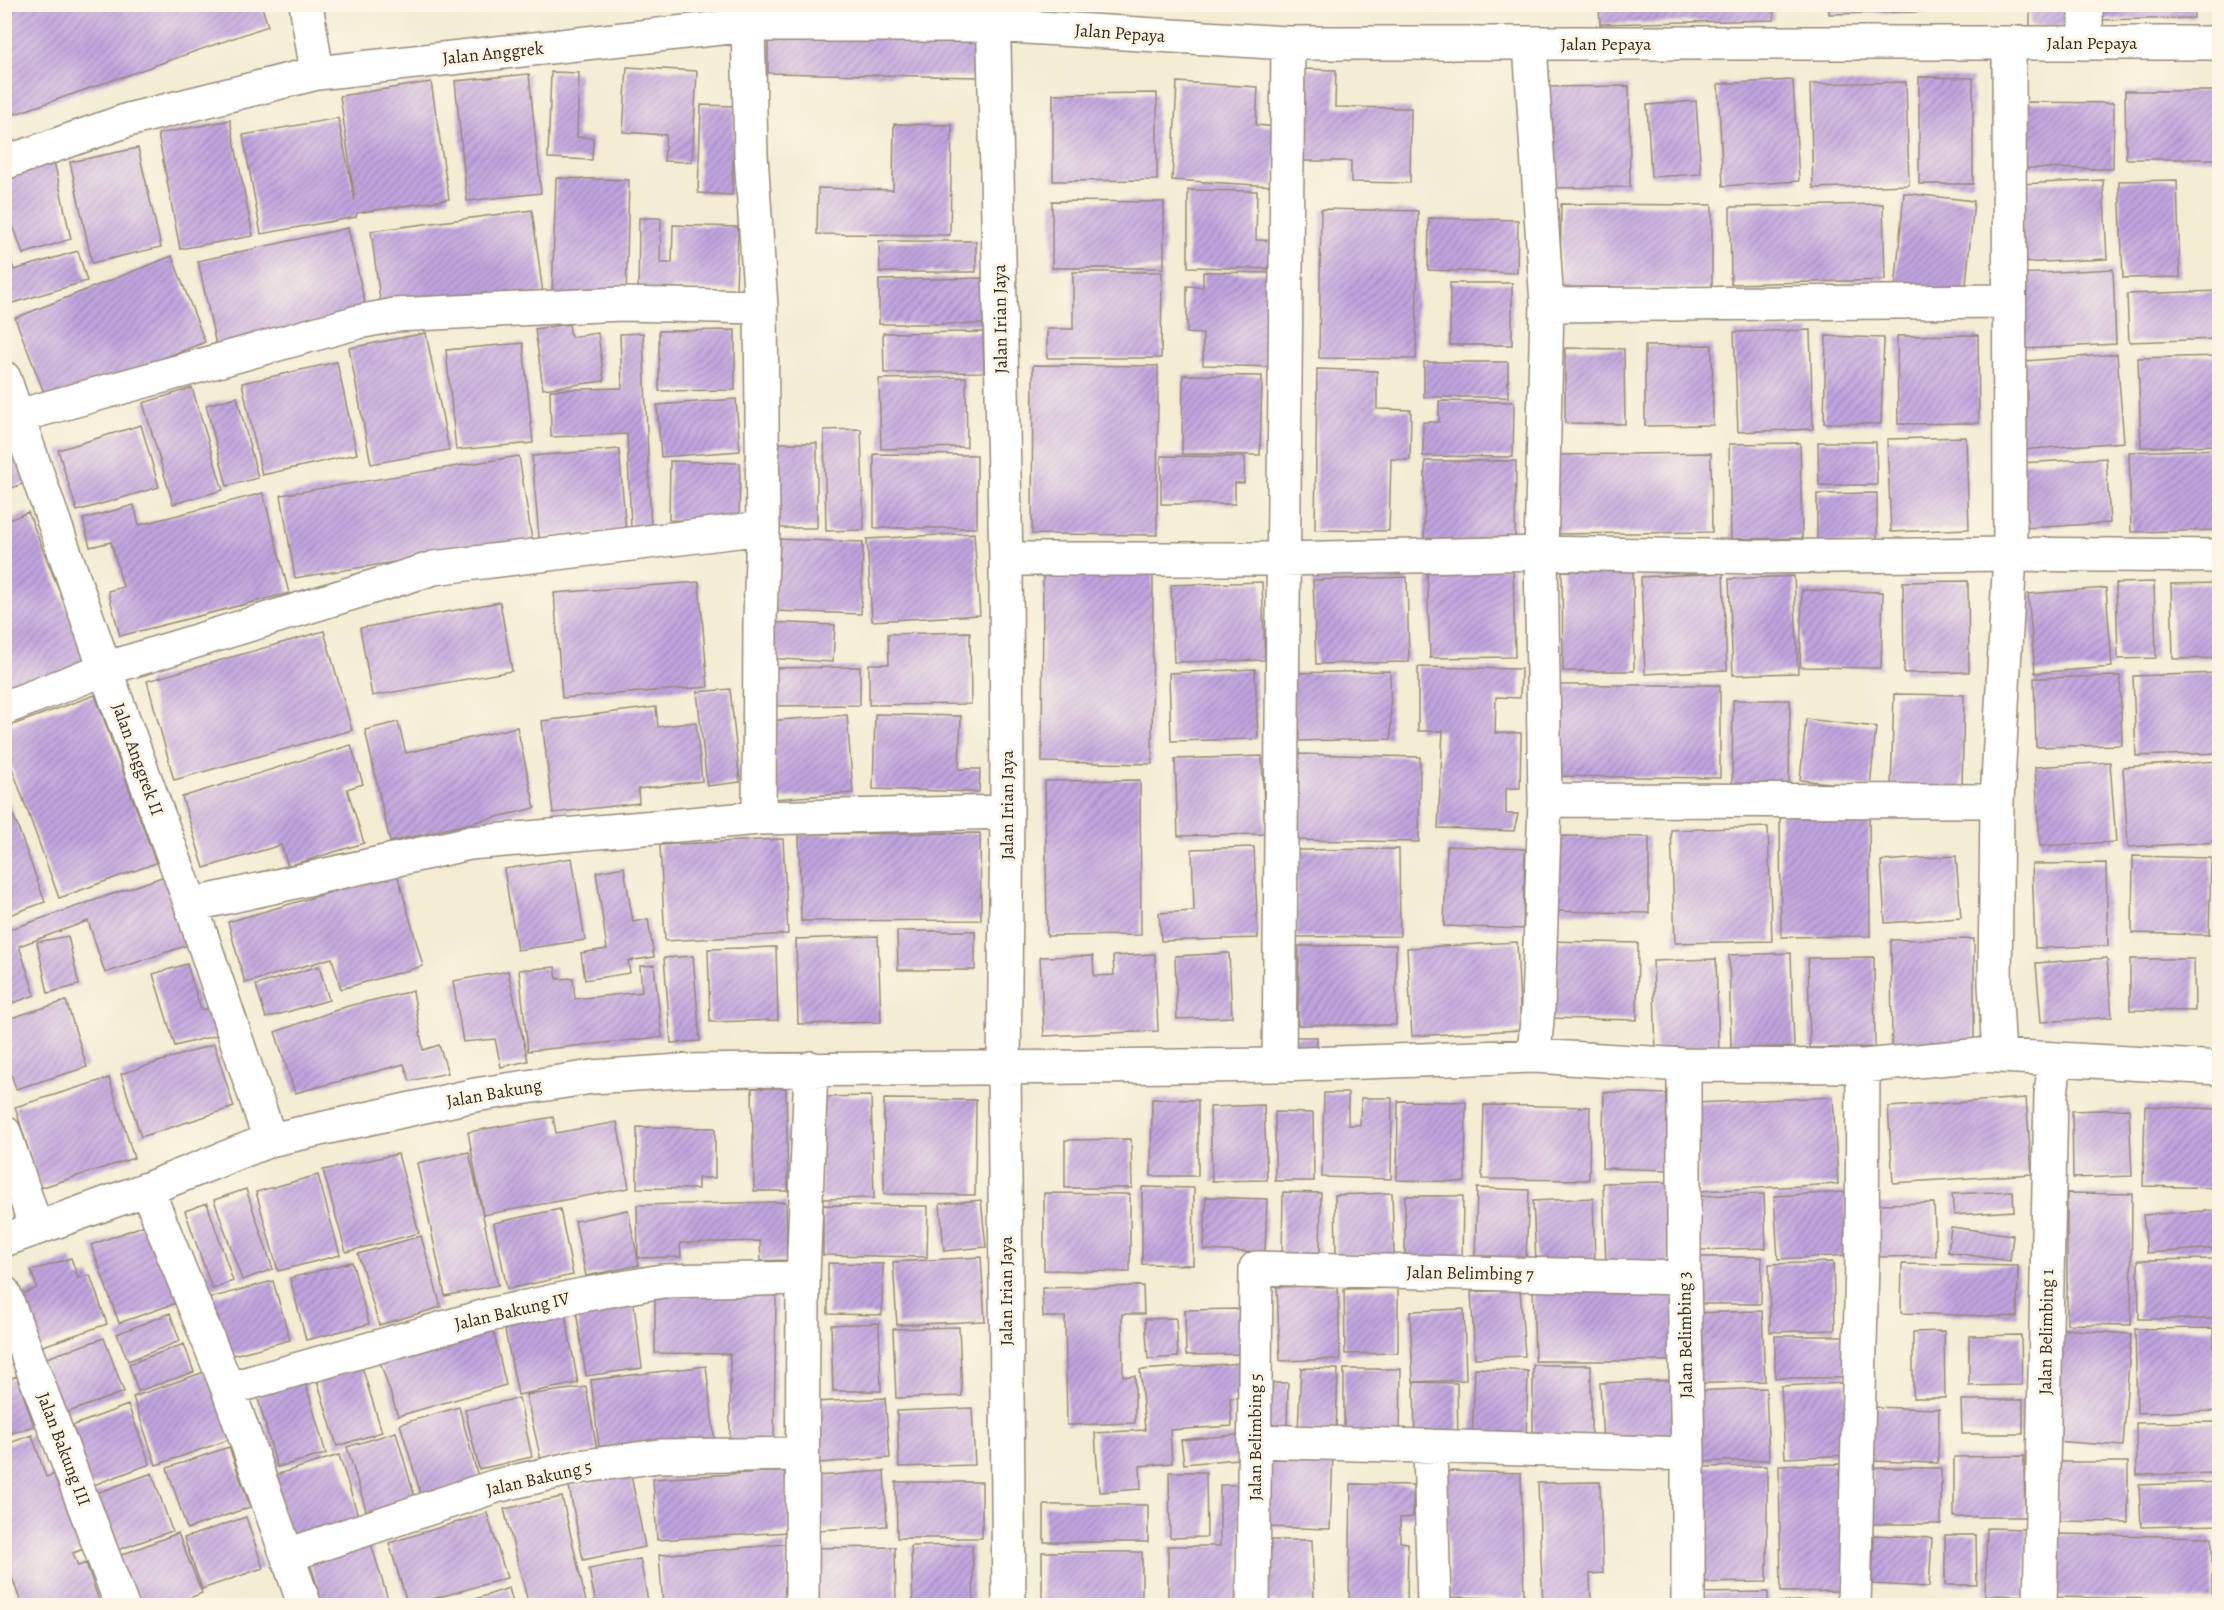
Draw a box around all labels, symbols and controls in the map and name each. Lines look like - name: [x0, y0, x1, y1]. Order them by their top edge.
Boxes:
- street label: Jalan Pepaya: [1074, 18, 1167, 48]
- street label: Jalan Pepaya: [2047, 31, 2138, 55]
- street label: Jalan Pepaya: [1561, 32, 1652, 56]
- street label: Jalan Anggrek: [441, 36, 545, 70]
- street label: Jalan Irian Jaya: [987, 263, 1013, 374]
- street label: Jalan Anggrek II: [106, 699, 170, 819]
- street label: Jalan Irian Jaya: [995, 750, 1019, 860]
- street label: Jalan Bakung: [444, 1073, 544, 1113]
- street label: Jalan Irian Jaya: [994, 1236, 1018, 1346]
- street label: Jalan Belimbing 7: [1406, 1260, 1534, 1286]
- street label: Jalan Belimbing 1: [2033, 1269, 2059, 1395]
- street label: Jalan Belimbing 3: [1672, 1271, 1698, 1399]
- street label: Jalan Bakung IV: [452, 1286, 572, 1336]
- street label: Jalan Belimbing 5: [1243, 1373, 1267, 1501]
- street label: Jalan Bakung III: [31, 1389, 97, 1509]
- street label: Jalan Bakung 5: [484, 1454, 594, 1502]

